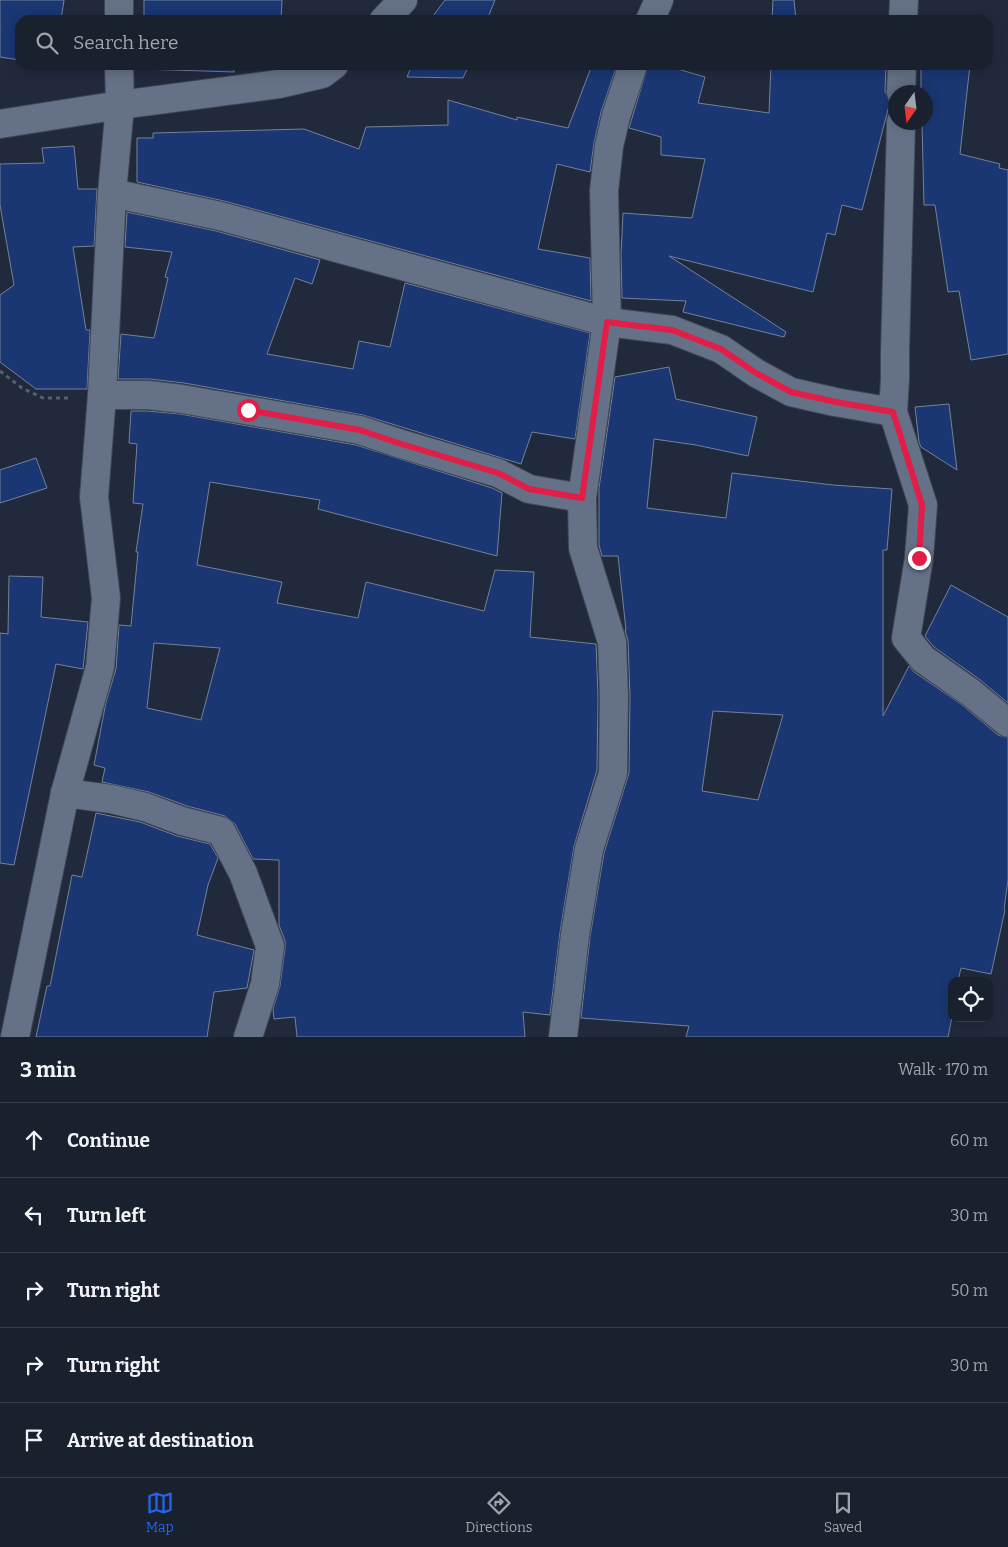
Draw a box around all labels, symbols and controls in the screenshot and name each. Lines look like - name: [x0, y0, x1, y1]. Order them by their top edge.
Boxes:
- search box: [15, 15, 993, 70]
- icon: search: [33, 29, 61, 57]
- text: Search here: [73, 31, 178, 54]
- north arrow: [888, 85, 933, 130]
- route start: [237, 399, 260, 422]
- route end: [908, 547, 931, 570]
- map controls: [948, 977, 993, 1022]
- button: locate: [948, 977, 993, 1022]
- text: 3 min: [20, 1057, 76, 1083]
- text: Walk · 170 m: [898, 1060, 988, 1079]
- icon: ahead: [20, 1126, 48, 1154]
- text: Continue: [67, 1129, 150, 1152]
- text: 60 m: [950, 1131, 988, 1150]
- icon: left: [20, 1201, 48, 1229]
- text: Turn left: [67, 1204, 146, 1227]
- text: 30 m: [950, 1206, 988, 1225]
- icon: right: [20, 1276, 48, 1304]
- text: Turn right: [67, 1279, 160, 1302]
- text: 50 m: [951, 1281, 988, 1300]
- icon: right: [20, 1351, 48, 1379]
- text: Turn right: [67, 1354, 160, 1377]
- text: 30 m: [950, 1356, 988, 1375]
- icon: arrive: [20, 1426, 48, 1454]
- text: Arrive at destination: [67, 1429, 254, 1452]
- tab: Map: [146, 1489, 174, 1536]
- tab: Directions: [465, 1489, 533, 1536]
- tab: Saved: [824, 1489, 862, 1536]

